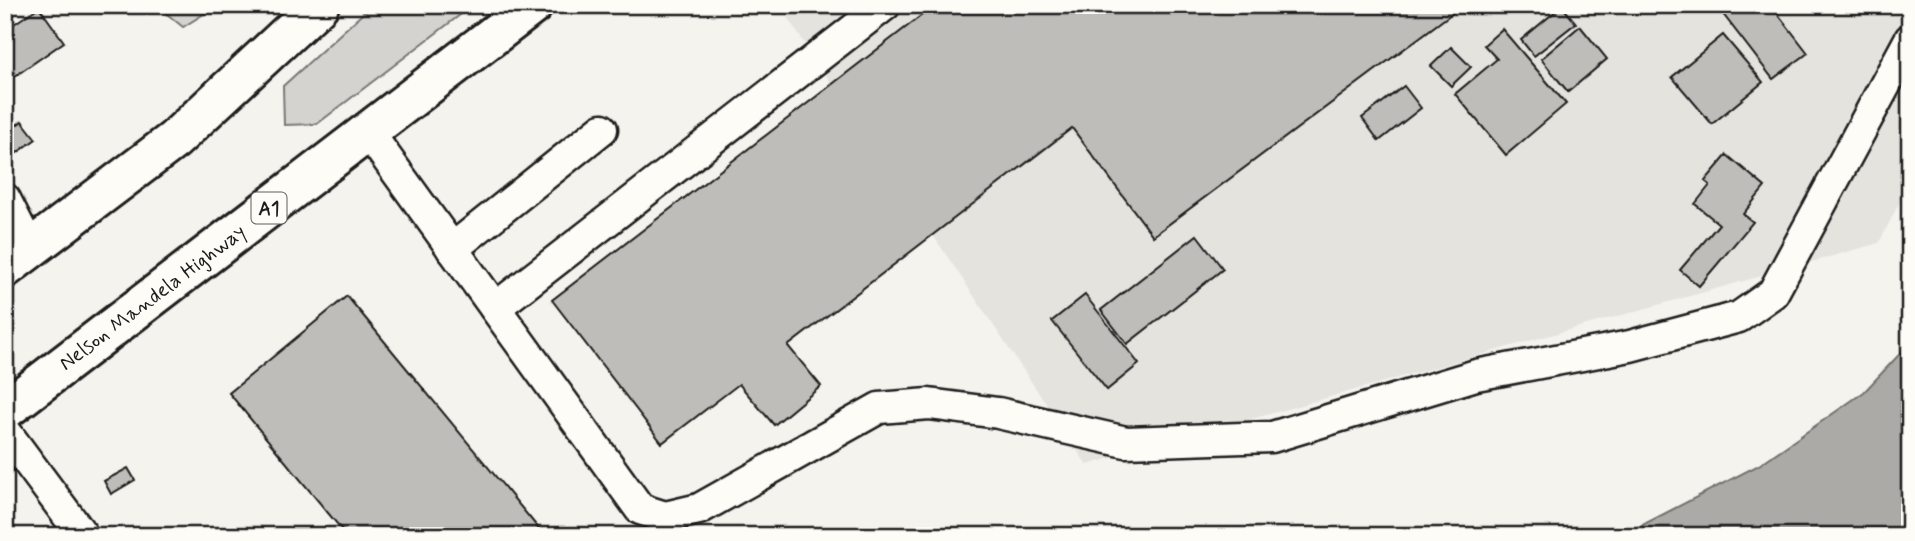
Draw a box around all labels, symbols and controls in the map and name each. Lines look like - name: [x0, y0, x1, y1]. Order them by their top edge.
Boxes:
- road number: A1: [252, 192, 286, 224]
- street label: Nelson Mandela Highway: [54, 218, 252, 377]

